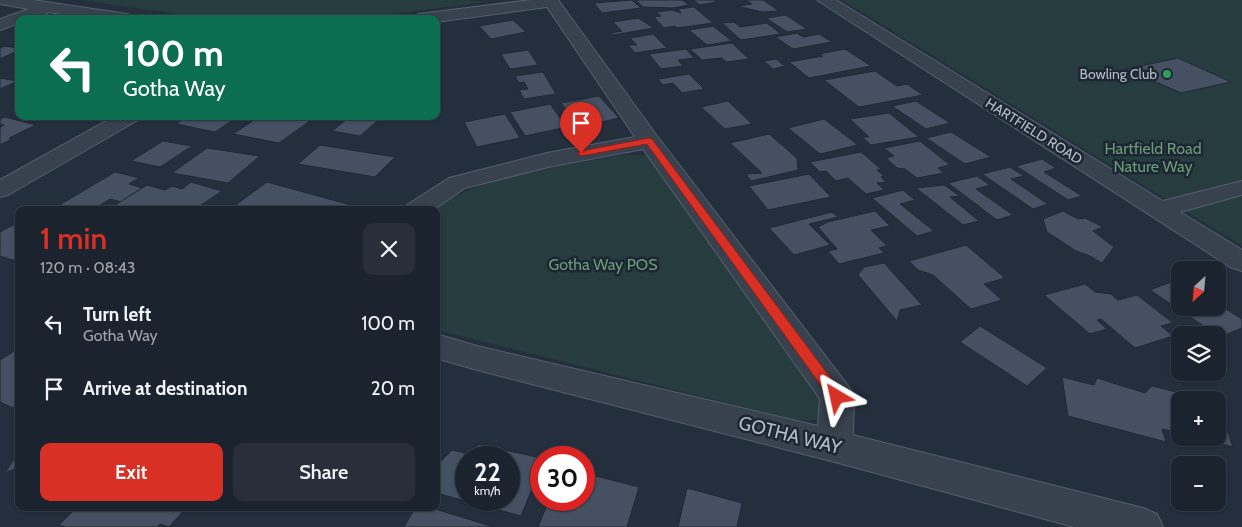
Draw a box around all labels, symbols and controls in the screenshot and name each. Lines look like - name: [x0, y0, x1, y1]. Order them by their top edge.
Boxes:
- text: 100 m: [123, 32, 224, 75]
- icon: left: [40, 35, 105, 100]
- place label: Bowling Club: [1080, 65, 1157, 83]
- marker: Bowling Club: [1161, 68, 1173, 80]
- text: Gotha Way: [123, 75, 226, 102]
- street label: HARTFIELD ROAD: [982, 94, 1086, 168]
- pin: [560, 102, 602, 153]
- icon: arrive: [567, 109, 595, 137]
- park label: Hartfield Road Nature Way: [1104, 139, 1202, 176]
- text: 1 min: [40, 220, 107, 257]
- button: close: [363, 223, 415, 275]
- park label: Gotha Way POS: [548, 255, 658, 274]
- text: 120 m · 08:43: [40, 258, 136, 277]
- north arrow: [1171, 261, 1226, 316]
- map controls: [1171, 261, 1226, 511]
- text: Turn left: [83, 303, 151, 326]
- icon: left: [40, 310, 68, 338]
- text: 100 m: [361, 312, 415, 335]
- text: Gotha Way: [83, 326, 158, 345]
- button: layers: [1171, 326, 1226, 381]
- position arrow: [810, 370, 862, 422]
- icon: arrive: [40, 375, 68, 403]
- text: Arrive at destination: [83, 377, 247, 400]
- text: 20 m: [371, 377, 415, 400]
- button: +: [1171, 391, 1226, 446]
- street label: GOTHA WAY: [736, 411, 844, 459]
- button: Exit: [40, 443, 223, 501]
- button: Share: [233, 443, 415, 501]
- speed limit sign: 30: [530, 446, 595, 511]
- button: −: [1171, 456, 1226, 511]
- text: 22: [474, 457, 501, 487]
- text: km/h: [474, 483, 501, 498]

